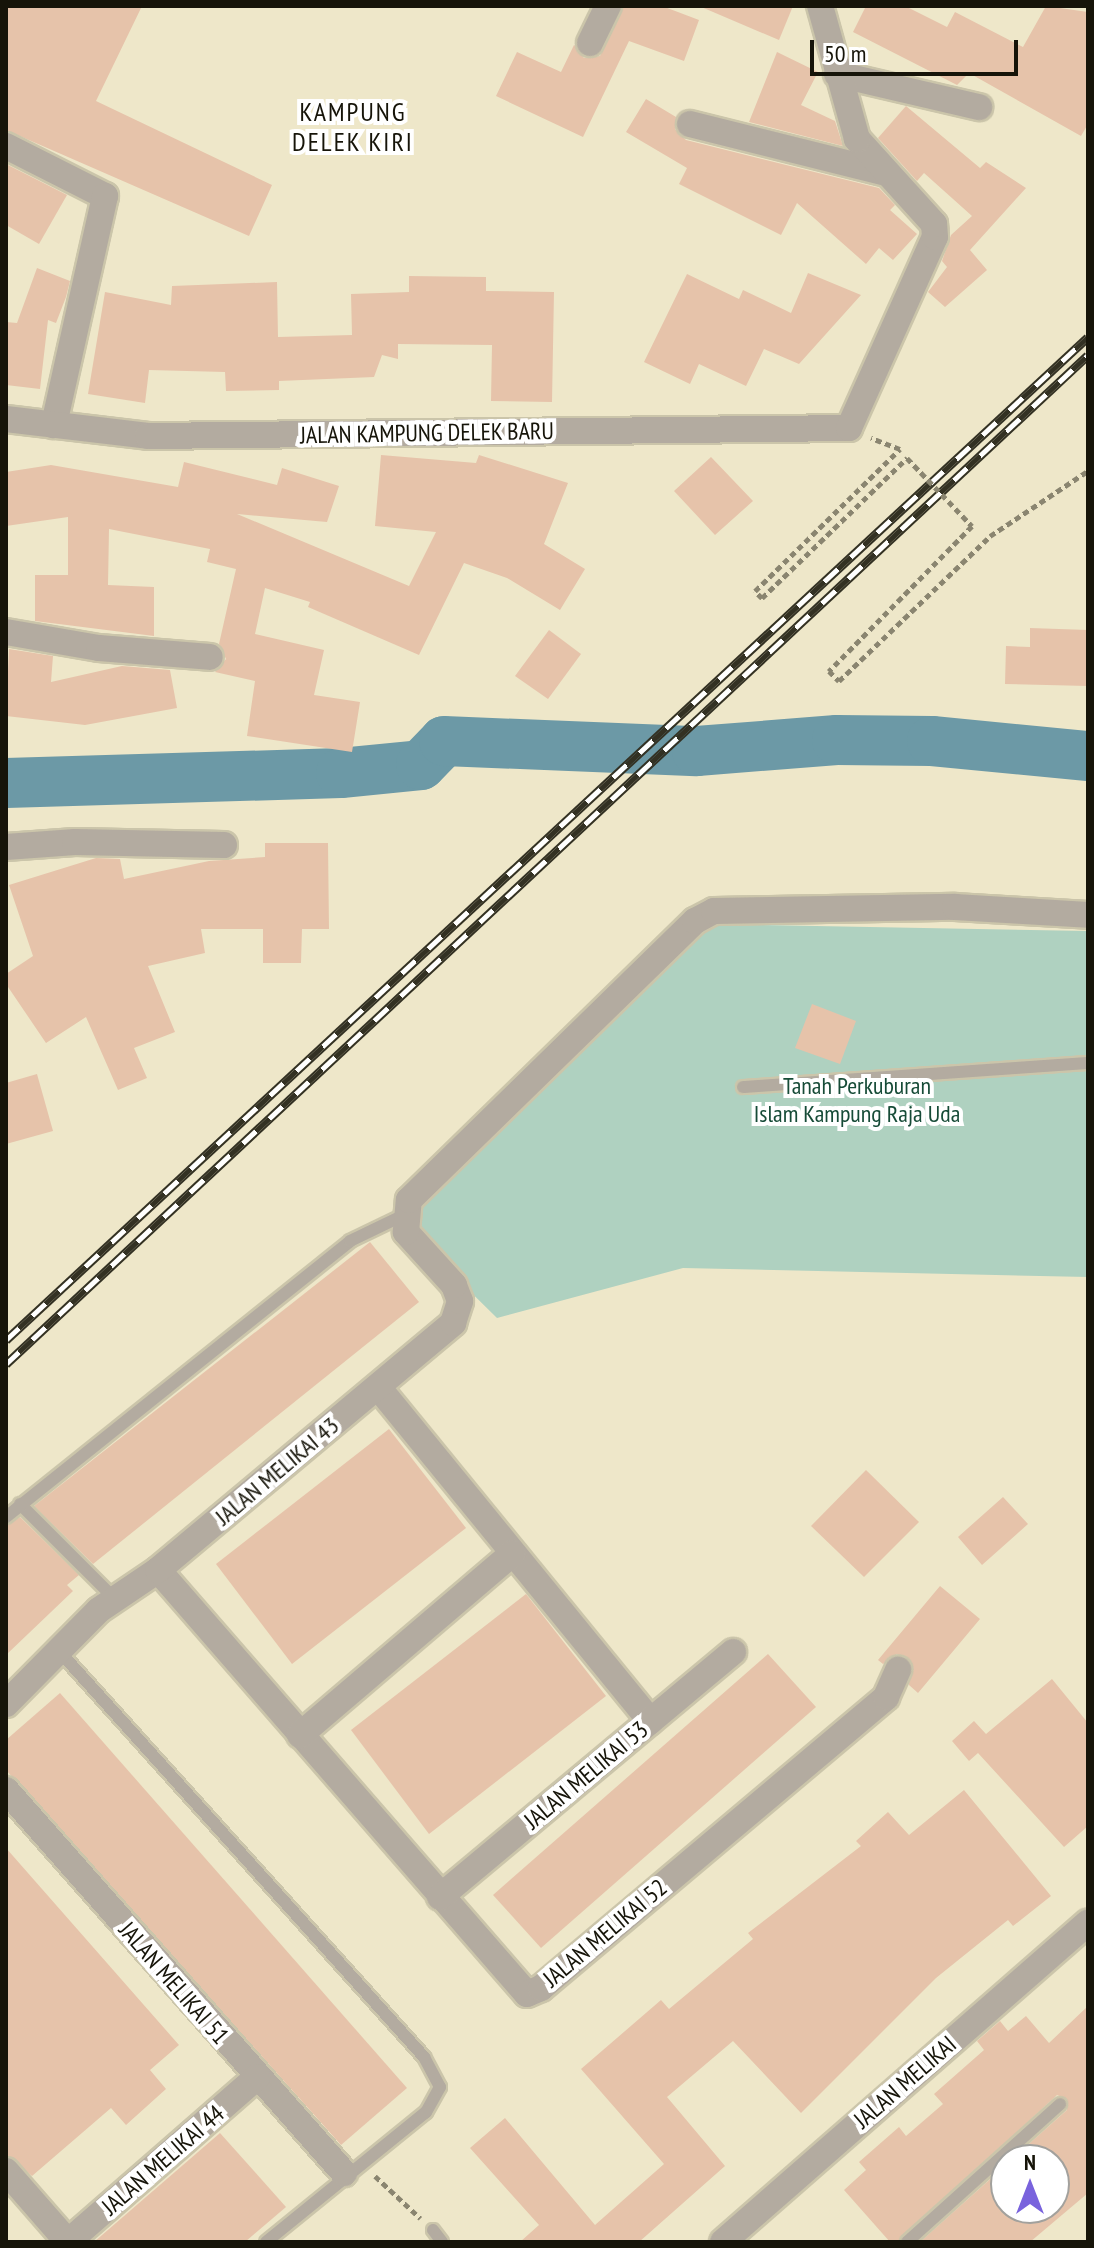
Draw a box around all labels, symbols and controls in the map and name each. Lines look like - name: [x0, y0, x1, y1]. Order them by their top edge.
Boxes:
- scale bar: [814, 24, 1022, 74]
- text: 50 m: [824, 38, 866, 69]
- district label: KAMPUNG DELEK KIRI: [292, 96, 414, 158]
- street label: JALAN KAMPUNG DELEK BARU: [300, 416, 554, 450]
- park label: Tanah Perkuburan Islam Kampung Raja Uda: [754, 1072, 960, 1128]
- street label: JALAN MELIKAI 43: [209, 1411, 345, 1531]
- street label: JALAN MELIKAI 53: [518, 1715, 654, 1835]
- street label: JALAN MELIKAI 52: [537, 1873, 673, 1993]
- street label: JALAN MELIKAI 51: [113, 1916, 235, 2050]
- street label: JALAN MELIKAI: [848, 2030, 962, 2134]
- street label: JALAN MELIKAI 44: [96, 2099, 230, 2221]
- north arrow: [990, 2144, 1070, 2224]
- text: N: [1024, 2148, 1036, 2176]

